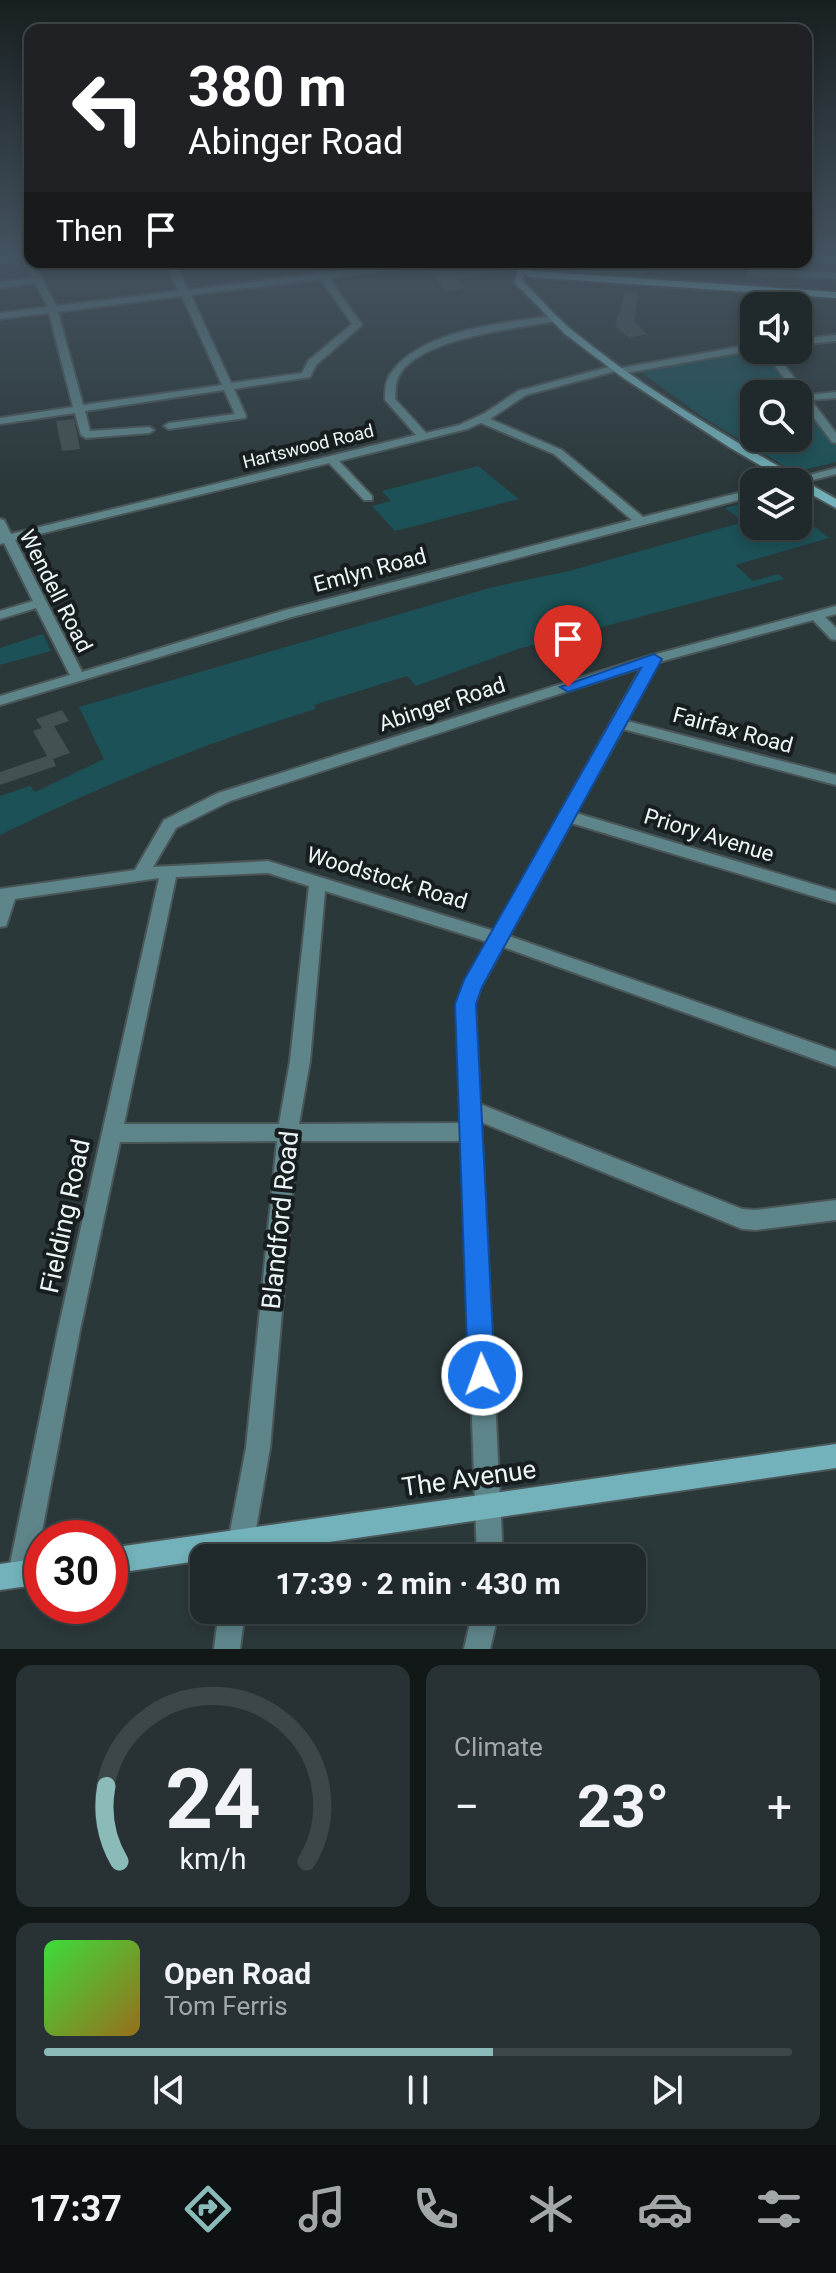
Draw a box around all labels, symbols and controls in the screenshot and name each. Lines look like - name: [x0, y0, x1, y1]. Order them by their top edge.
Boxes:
- text: 380 m: [188, 54, 347, 120]
- icon: left: [56, 56, 160, 160]
- text: Abinger Road: [188, 121, 403, 163]
- icon: arrive: [139, 208, 183, 252]
- text: Then: [56, 213, 123, 248]
- map controls: [740, 292, 812, 540]
- button: sound: [740, 292, 812, 364]
- button: search: [740, 380, 812, 452]
- street label: Hartswood Road: [240, 420, 376, 472]
- button: layers: [740, 468, 812, 540]
- street label: Wendell Road: [15, 526, 97, 656]
- street label: Emlyn Road: [311, 543, 429, 597]
- pin: [534, 605, 602, 687]
- icon: arrive: [546, 617, 590, 661]
- street label: Abinger Road: [376, 672, 508, 736]
- street label: Fairfax Road: [670, 702, 796, 758]
- street label: Priory Avenue: [641, 803, 777, 867]
- street label: Woodstock Road: [304, 842, 470, 914]
- street label: Blandford Road: [256, 1129, 304, 1311]
- street label: Fielding Road: [34, 1136, 96, 1296]
- position arrow: [440, 1333, 524, 1417]
- street label: The Avenue: [400, 1454, 538, 1502]
- speed limit sign: 30: [24, 1520, 128, 1624]
- text: 17:39 · 2 min · 430 m: [275, 1566, 561, 1601]
- text: Climate: [454, 1732, 543, 1762]
- text: 24: [165, 1751, 261, 1848]
- text: 23°: [577, 1771, 669, 1842]
- text: −: [454, 1781, 479, 1833]
- text: +: [767, 1781, 792, 1833]
- text: km/h: [179, 1842, 247, 1876]
- text: Open Road: [164, 1956, 311, 1991]
- text: Tom Ferris: [164, 1991, 288, 2021]
- icon: previous: [147, 2068, 191, 2112]
- icon: pause: [396, 2068, 440, 2112]
- icon: next: [645, 2068, 689, 2112]
- icon: directions: [180, 2181, 236, 2237]
- icon: music: [294, 2181, 350, 2237]
- icon: phone: [408, 2181, 464, 2237]
- icon: climate: [523, 2181, 579, 2237]
- icon: car: [637, 2181, 693, 2237]
- icon: filters: [751, 2181, 807, 2237]
- text: 17:37: [29, 2188, 122, 2230]

